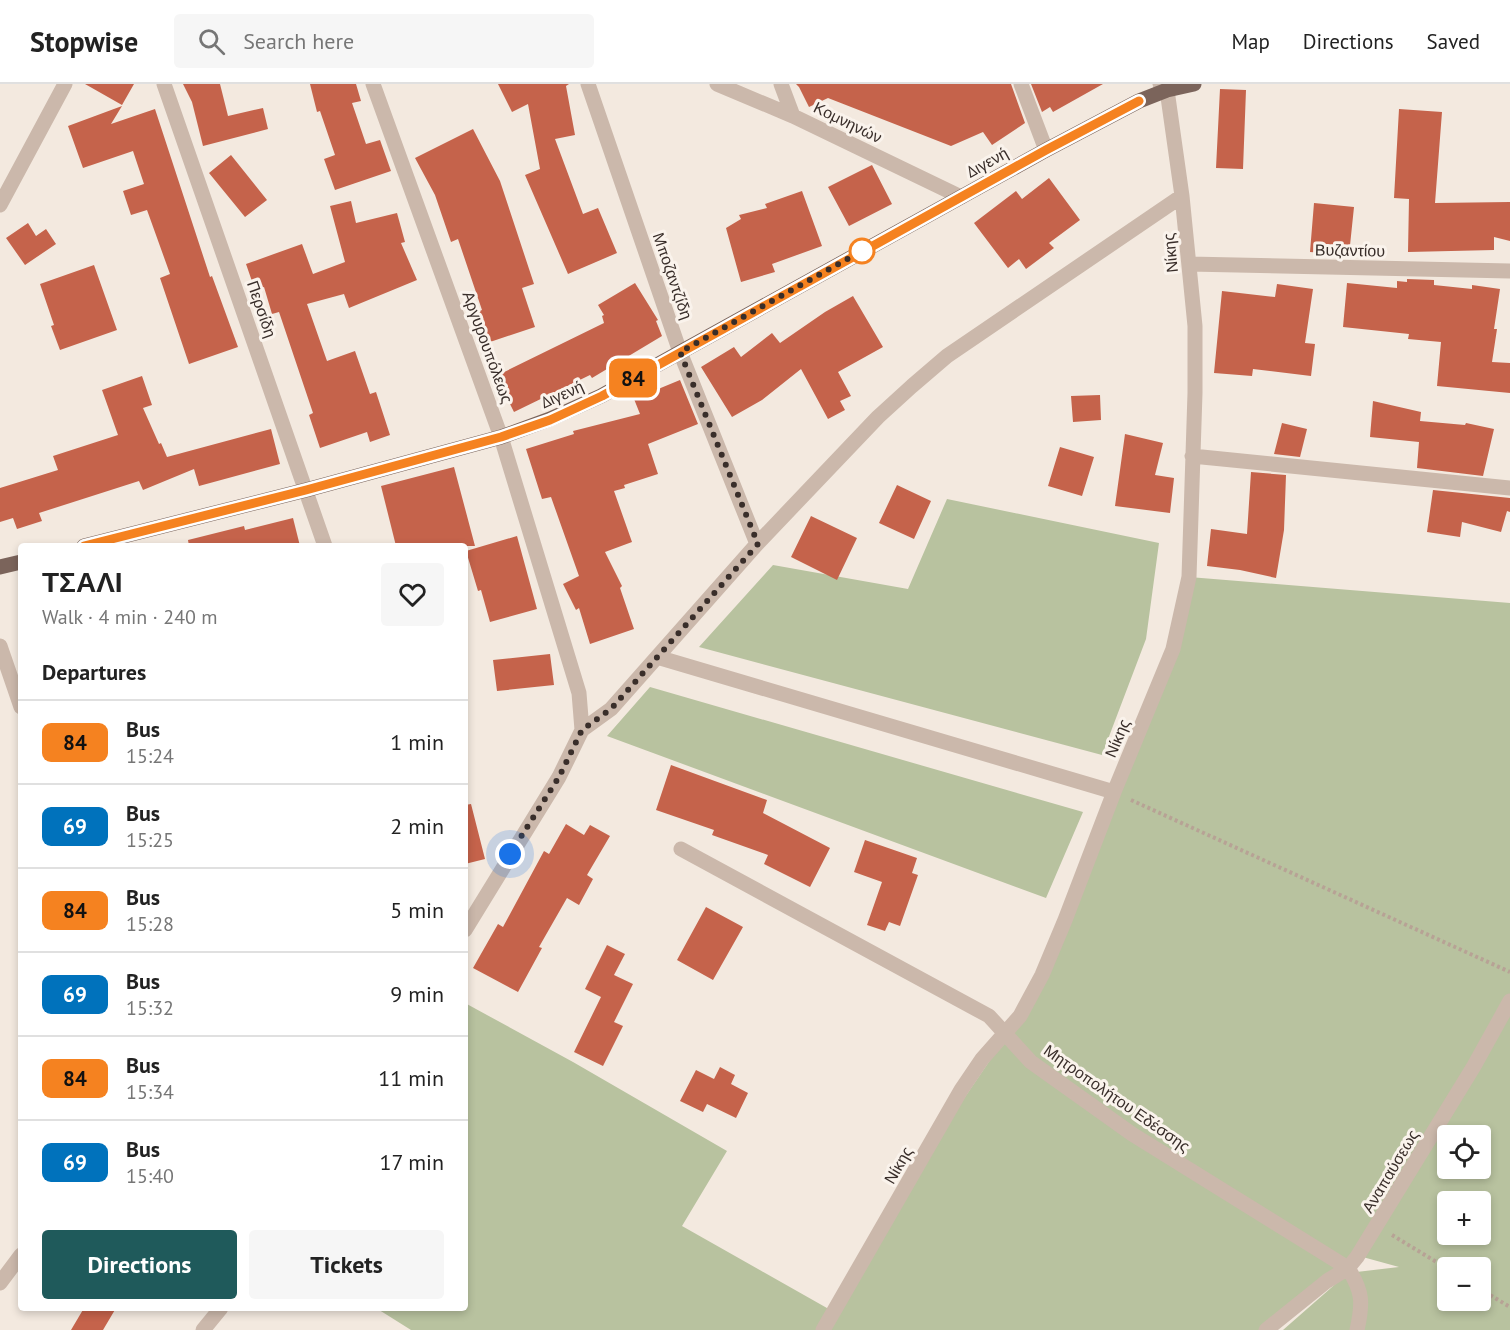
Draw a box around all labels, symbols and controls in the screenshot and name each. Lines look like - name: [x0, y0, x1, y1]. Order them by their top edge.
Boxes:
- search box: [174, 14, 594, 68]
- text: Stopwise: [30, 23, 138, 60]
- icon: search: [195, 25, 228, 58]
- text: Search here: [243, 27, 354, 55]
- text: Map: [1231, 28, 1270, 55]
- text: Directions: [1303, 28, 1394, 55]
- text: Saved: [1427, 28, 1480, 55]
- street label: Κομνηνών: [811, 97, 885, 147]
- street label: Διγενή: [963, 142, 1011, 182]
- street label: Μποζαντζίδη: [649, 230, 697, 322]
- street label: Νίκης: [1158, 232, 1182, 274]
- unlabelled marker: [849, 238, 875, 264]
- street label: Βυζαντίου: [1315, 239, 1385, 261]
- street label: Περσίδη: [243, 278, 281, 340]
- street label: Αργυρουπόλεως: [458, 288, 518, 406]
- line badge: 84: [606, 358, 660, 398]
- text: 84: [621, 365, 645, 392]
- street label: Διγενή: [538, 376, 586, 412]
- text: ΤΣΑΛΙ: [42, 563, 123, 600]
- button: heart: [381, 563, 444, 626]
- text: Walk · 4 min · 240 m: [42, 604, 218, 630]
- text: Departures: [42, 658, 146, 686]
- text: Bus: [126, 715, 160, 743]
- street label: Νίκης: [1100, 716, 1134, 760]
- text: 1 min: [390, 728, 444, 756]
- text: 84: [63, 729, 87, 756]
- text: 15:24: [126, 743, 174, 769]
- text: Bus: [126, 799, 160, 827]
- text: 2 min: [390, 812, 444, 840]
- text: 69: [63, 813, 87, 840]
- text: 15:25: [126, 827, 174, 853]
- your location: [495, 839, 525, 869]
- text: Bus: [126, 883, 160, 911]
- text: 5 min: [390, 896, 444, 924]
- text: 84: [63, 897, 87, 924]
- text: 15:28: [126, 911, 174, 937]
- text: Bus: [126, 967, 160, 995]
- text: 9 min: [390, 980, 444, 1008]
- text: 69: [63, 981, 87, 1008]
- text: 15:32: [126, 995, 174, 1021]
- street label: Μητροπολήτου Εδέσσης: [1040, 1040, 1194, 1156]
- text: Bus: [126, 1051, 160, 1079]
- text: 11 min: [378, 1064, 444, 1092]
- text: 84: [63, 1065, 87, 1092]
- text: 15:34: [126, 1079, 174, 1105]
- map controls: [1437, 1125, 1491, 1311]
- button: locate: [1437, 1125, 1491, 1179]
- street label: Αναπαύσεως: [1357, 1126, 1423, 1216]
- text: Bus: [126, 1135, 160, 1163]
- street label: Νίκης: [879, 1143, 917, 1187]
- text: 17 min: [380, 1148, 444, 1176]
- text: 69: [63, 1149, 87, 1176]
- text: 15:40: [126, 1163, 174, 1189]
- button: +: [1437, 1191, 1491, 1245]
- button: Directions: [42, 1230, 237, 1299]
- button: Tickets: [249, 1230, 444, 1299]
- button: −: [1437, 1257, 1491, 1311]

